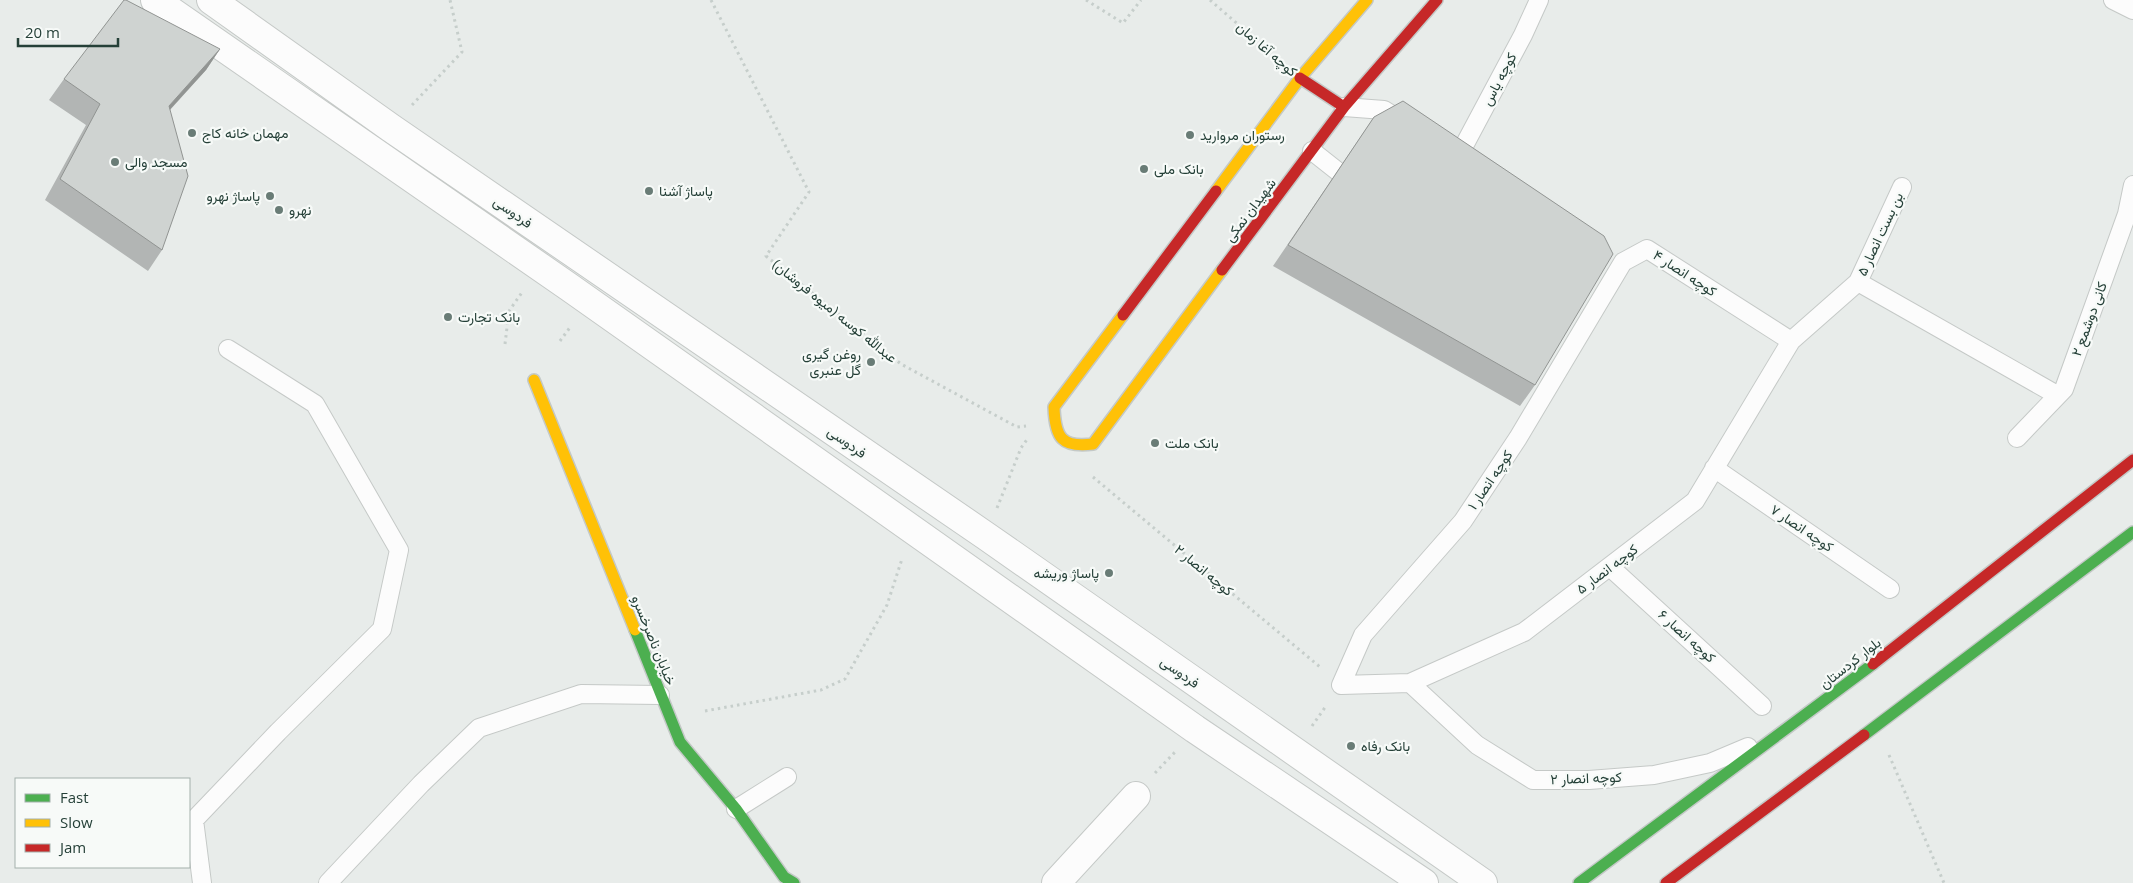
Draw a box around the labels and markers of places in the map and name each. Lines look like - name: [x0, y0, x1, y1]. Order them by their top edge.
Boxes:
- place label: مهمان خانه کاج: [202, 123, 288, 144]
- place label: رستوران مروارید: [1200, 125, 1285, 144]
- marker: مهمان خانه کاج: [186, 127, 198, 139]
- marker: رستوران مروارید: [1184, 129, 1196, 141]
- place label: مسجد والی: [125, 152, 188, 171]
- marker: مسجد والی: [109, 156, 121, 168]
- place label: بانک ملی: [1154, 159, 1204, 178]
- marker: بانک ملی: [1138, 163, 1150, 175]
- place label: پاساژ آشنا: [659, 181, 713, 201]
- marker: پاساژ آشنا: [643, 185, 655, 197]
- place label: پاساژ نهرو: [206, 186, 260, 206]
- marker: پاساژ نهرو: [264, 190, 276, 202]
- place label: نهرو: [289, 200, 311, 219]
- marker: نهرو: [273, 204, 285, 216]
- place label: بانک تجارت: [458, 307, 520, 326]
- marker: بانک تجارت: [442, 311, 454, 323]
- place label: روغن گیری گل عنبری: [802, 344, 861, 379]
- marker: روغن گیری گل عنبری: [865, 356, 877, 368]
- place label: بانک ملت: [1165, 433, 1219, 452]
- marker: بانک ملت: [1149, 437, 1161, 449]
- place label: پاساژ وریشه: [1033, 563, 1099, 583]
- marker: پاساژ وریشه: [1103, 567, 1115, 579]
- place label: بانک رفاه: [1361, 736, 1410, 755]
- marker: بانک رفاه: [1345, 740, 1357, 752]

